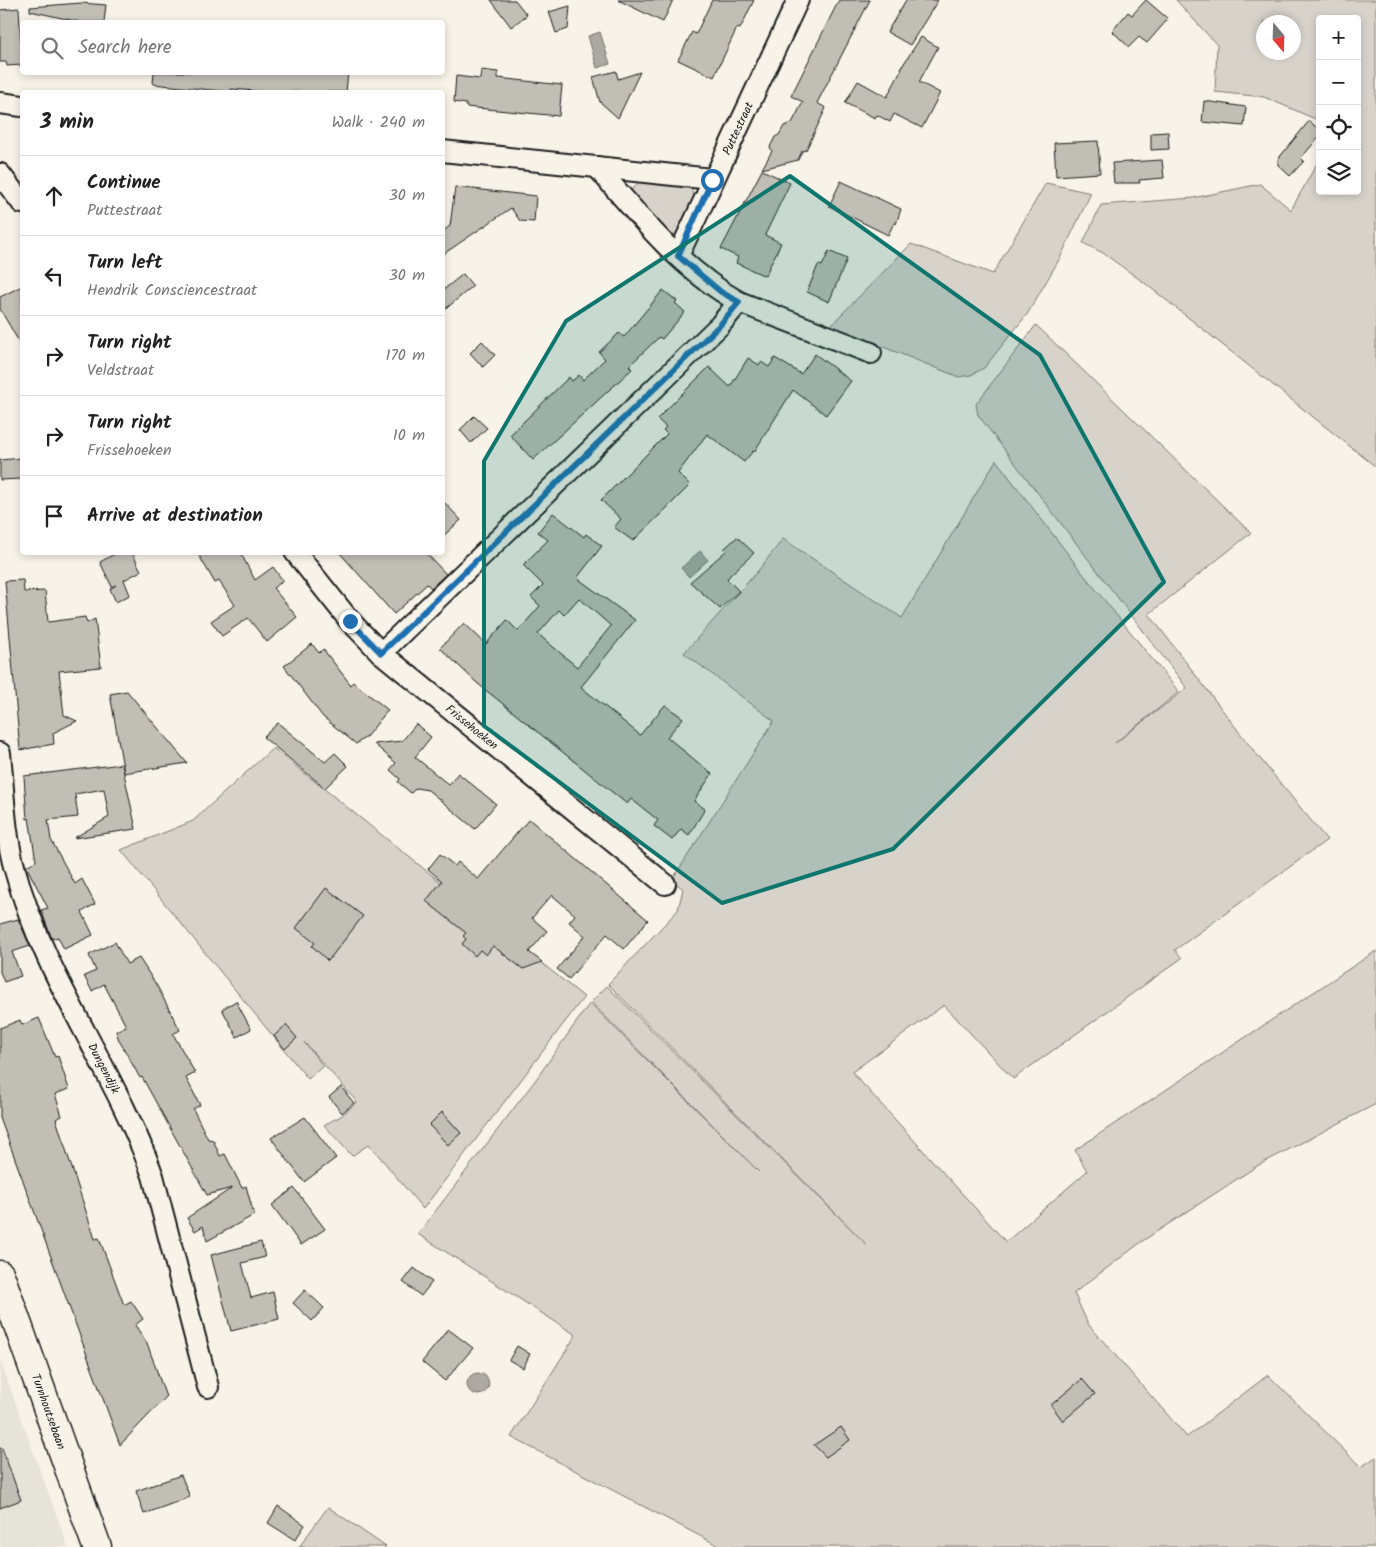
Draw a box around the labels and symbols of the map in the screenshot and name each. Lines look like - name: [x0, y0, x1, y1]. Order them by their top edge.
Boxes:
- north arrow: [1256, 15, 1301, 60]
- street label: Puttestraat: [717, 98, 759, 158]
- route start: [701, 169, 724, 192]
- route end: [339, 610, 362, 633]
- street label: Frissehoeken: [441, 700, 503, 754]
- street label: Dungendijk: [83, 1039, 125, 1097]
- street label: Turnhoutsebaan: [26, 1371, 71, 1452]

